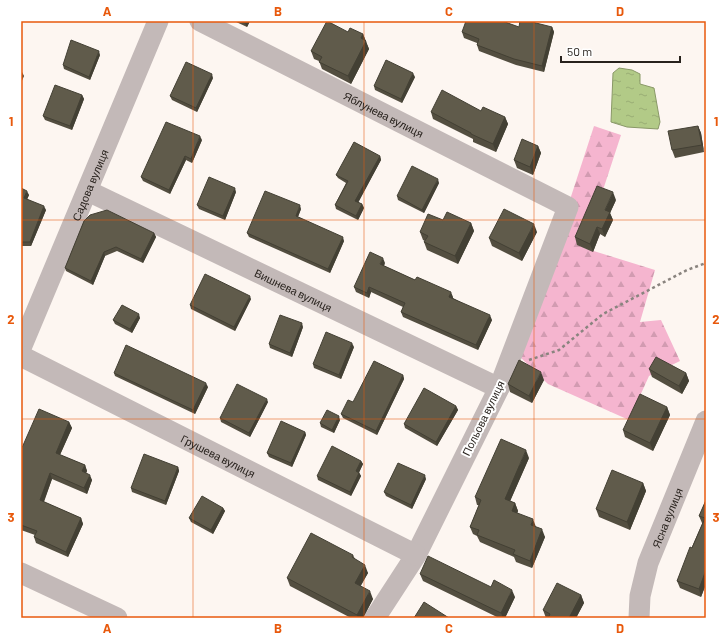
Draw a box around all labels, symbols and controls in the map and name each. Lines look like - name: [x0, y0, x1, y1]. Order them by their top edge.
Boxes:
- text: A: [103, 3, 112, 19]
- text: B: [274, 3, 282, 19]
- text: C: [445, 3, 453, 19]
- text: D: [616, 3, 624, 19]
- scale bar: [561, 38, 680, 64]
- text: 50 m: [567, 44, 592, 58]
- street label: Яблунева вулиця: [342, 88, 426, 140]
- text: 1: [9, 113, 13, 129]
- text: 1: [714, 113, 718, 129]
- street label: Садова вулиця: [69, 147, 110, 223]
- street label: Вишнева вулиця: [253, 265, 334, 314]
- text: 2: [7, 311, 15, 327]
- text: 2: [712, 311, 720, 327]
- street label: Польова вулиця: [459, 378, 507, 458]
- street label: Грушева вулиця: [179, 431, 258, 480]
- street label: Ясна вулиця: [648, 486, 685, 550]
- text: 3: [7, 509, 15, 525]
- text: 3: [712, 509, 720, 525]
- text: A: [103, 620, 112, 636]
- text: B: [274, 620, 282, 636]
- text: C: [445, 620, 453, 636]
- text: D: [616, 620, 624, 636]

